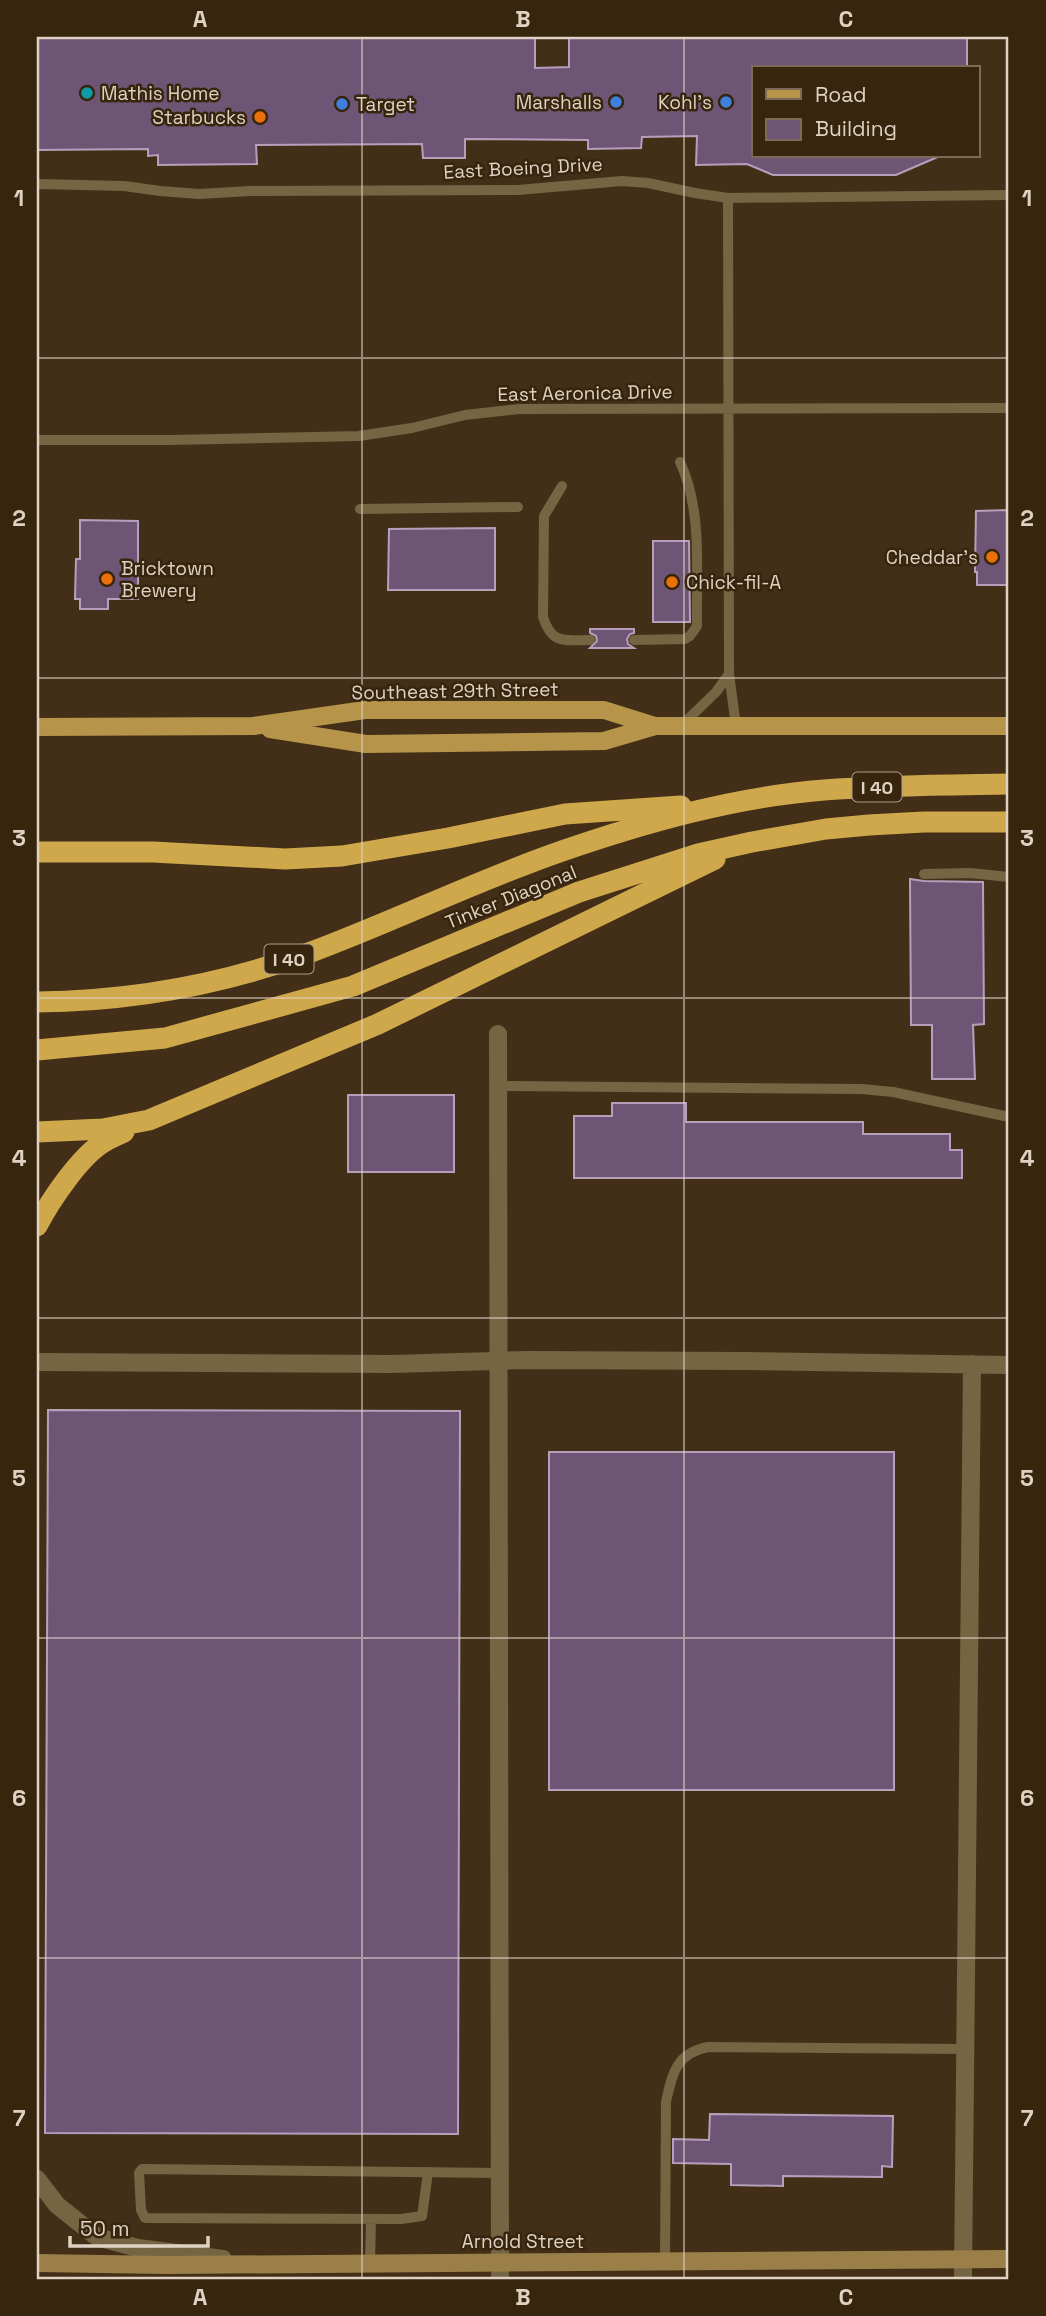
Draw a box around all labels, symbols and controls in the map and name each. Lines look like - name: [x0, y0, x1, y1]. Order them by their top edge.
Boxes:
- text: A: [193, 4, 208, 34]
- text: B: [515, 4, 531, 34]
- text: C: [839, 4, 853, 34]
- legend: [752, 66, 979, 158]
- place label: Mathis Home: [101, 81, 220, 106]
- text: Road: [815, 81, 867, 108]
- marker: Mathis Home: [79, 85, 95, 101]
- place label: Marshalls: [516, 90, 602, 115]
- place label: Kohl's: [658, 90, 712, 115]
- place label: Target: [356, 92, 415, 117]
- marker: Marshalls: [608, 94, 624, 110]
- marker: Kohl's: [718, 94, 734, 110]
- marker: Target: [334, 96, 350, 112]
- place label: Starbucks: [152, 105, 246, 130]
- marker: Starbucks: [252, 109, 268, 125]
- text: Building: [815, 115, 897, 142]
- street label: East Boeing Drive: [443, 151, 603, 185]
- text: 1: [14, 183, 24, 213]
- text: 1: [1022, 183, 1032, 213]
- street label: East Aeronica Drive: [497, 379, 673, 407]
- text: 2: [12, 503, 26, 533]
- text: 2: [1020, 503, 1034, 533]
- place label: Cheddar's: [886, 545, 978, 570]
- marker: Cheddar's: [984, 549, 1000, 565]
- place label: Bricktown Brewery: [121, 556, 214, 603]
- place label: Chick-fil-A: [686, 570, 781, 595]
- marker: Bricktown Brewery: [99, 571, 115, 587]
- marker: Chick-fil-A: [664, 574, 680, 590]
- street label: Southeast 29th Street: [351, 677, 559, 705]
- road number: I 40: [852, 772, 902, 802]
- text: 3: [12, 823, 26, 853]
- text: 3: [1020, 823, 1034, 853]
- street label: Tinker Diagonal: [442, 859, 580, 935]
- road number: I 40: [264, 944, 314, 974]
- text: 4: [12, 1143, 27, 1173]
- text: 4: [1020, 1143, 1035, 1173]
- text: 5: [12, 1463, 26, 1493]
- text: 5: [1020, 1463, 1034, 1493]
- text: 6: [12, 1783, 26, 1813]
- text: 6: [1020, 1783, 1034, 1813]
- text: 7: [13, 2103, 26, 2133]
- text: 7: [1021, 2103, 1034, 2133]
- scale bar: [70, 2204, 208, 2248]
- text: 50 m: [80, 2215, 130, 2242]
- street label: Arnold Street: [462, 2229, 584, 2254]
- text: A: [193, 2282, 208, 2312]
- text: B: [515, 2282, 531, 2312]
- text: C: [839, 2282, 853, 2312]

